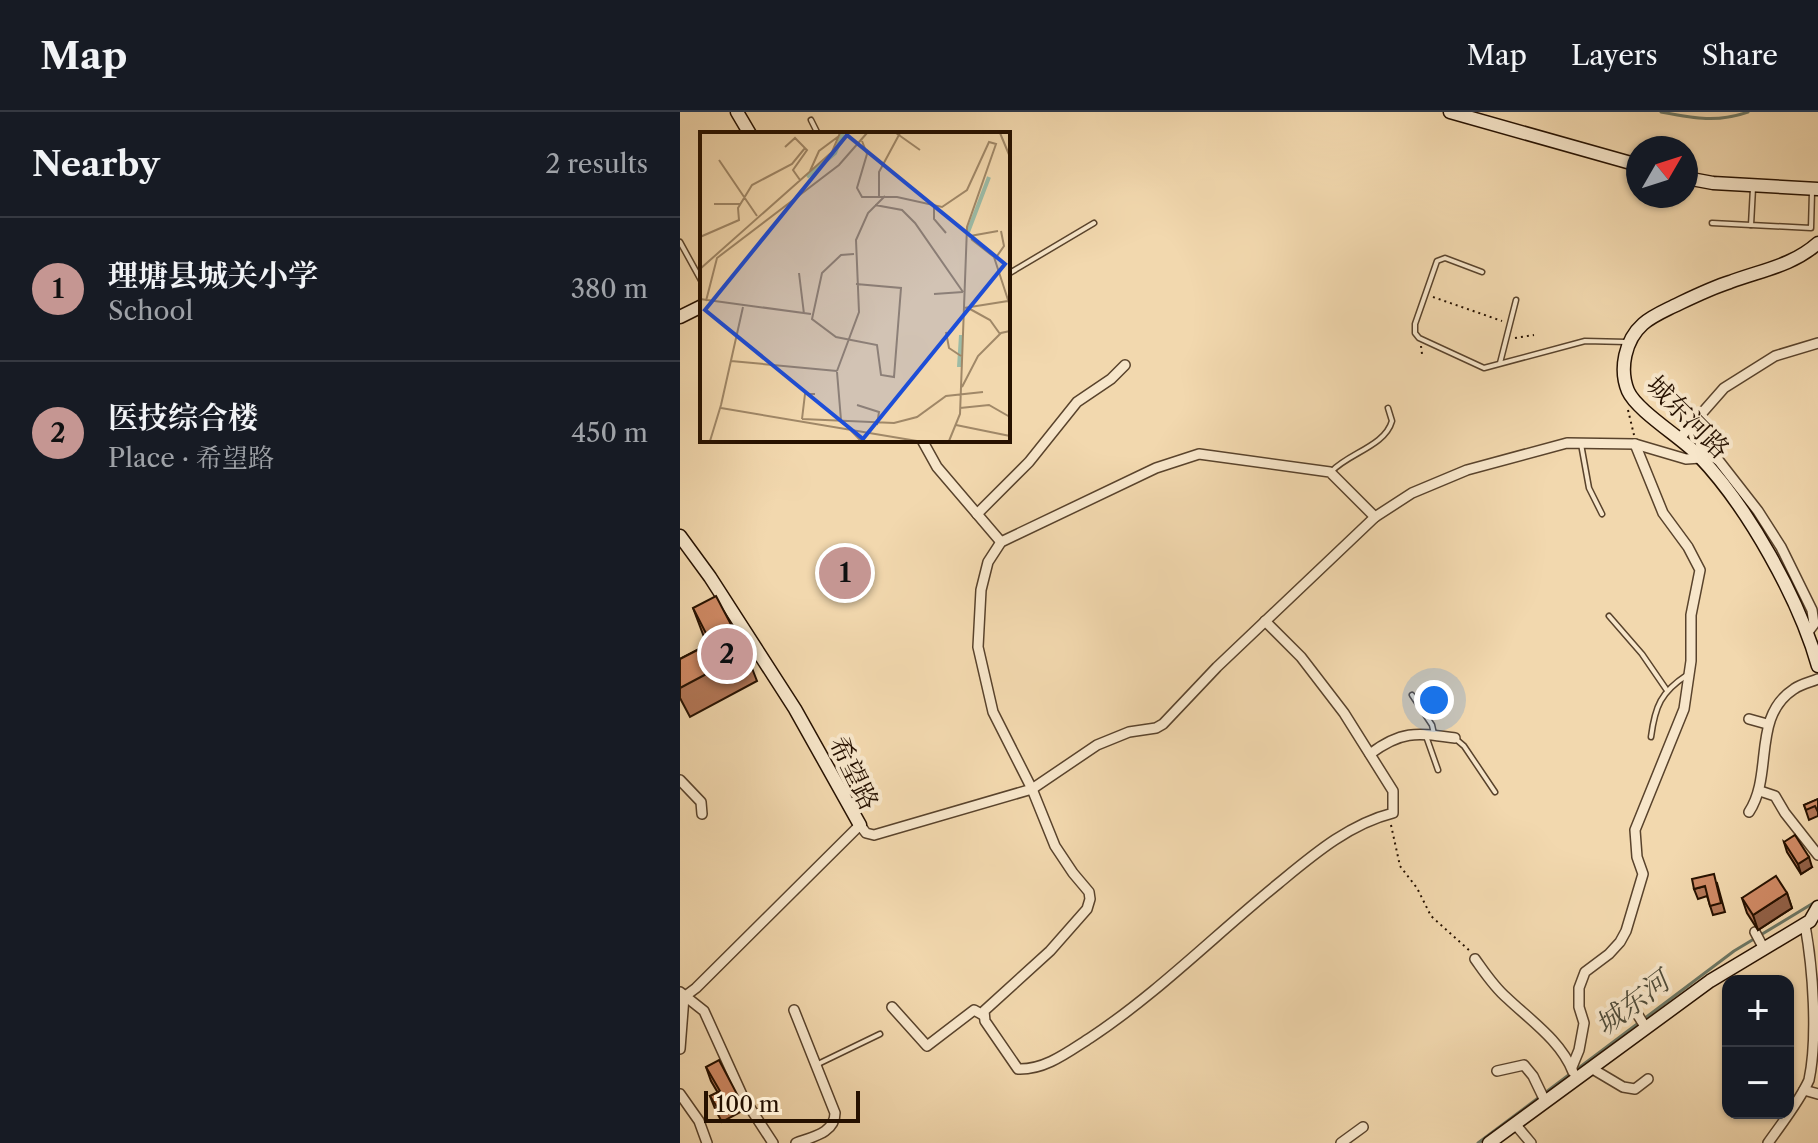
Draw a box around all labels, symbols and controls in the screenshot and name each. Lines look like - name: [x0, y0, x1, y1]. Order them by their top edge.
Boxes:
- text: Map: [40, 32, 128, 79]
- text: Map: [1467, 38, 1527, 72]
- text: Layers: [1571, 38, 1658, 72]
- text: Share: [1702, 38, 1778, 72]
- inset map: [700, 132, 1010, 442]
- north arrow: [1626, 136, 1698, 208]
- text: Nearby: [32, 143, 160, 185]
- text: 2 results: [545, 148, 648, 180]
- text: 理塘县城关小学: [108, 257, 318, 294]
- text: 1: [52, 273, 64, 305]
- text: 380 m: [571, 273, 648, 305]
- text: School: [108, 295, 193, 327]
- street label: 城东河路: [1640, 369, 1736, 465]
- text: 医技综合楼: [108, 399, 258, 436]
- text: 2: [50, 417, 66, 449]
- text: 450 m: [571, 417, 648, 449]
- text: Place · 希望路: [108, 442, 274, 474]
- pin: 1: [819, 543, 871, 603]
- pin: 2: [701, 624, 753, 684]
- your location: [1414, 680, 1454, 720]
- street label: 希望路: [823, 731, 885, 815]
- water label: 城东河: [1588, 961, 1680, 1042]
- map controls: [1722, 975, 1794, 1119]
- button: +: [1722, 975, 1794, 1047]
- button: −: [1722, 1047, 1794, 1119]
- scale bar: [704, 1087, 860, 1123]
- text: 100 m: [716, 1091, 779, 1118]

